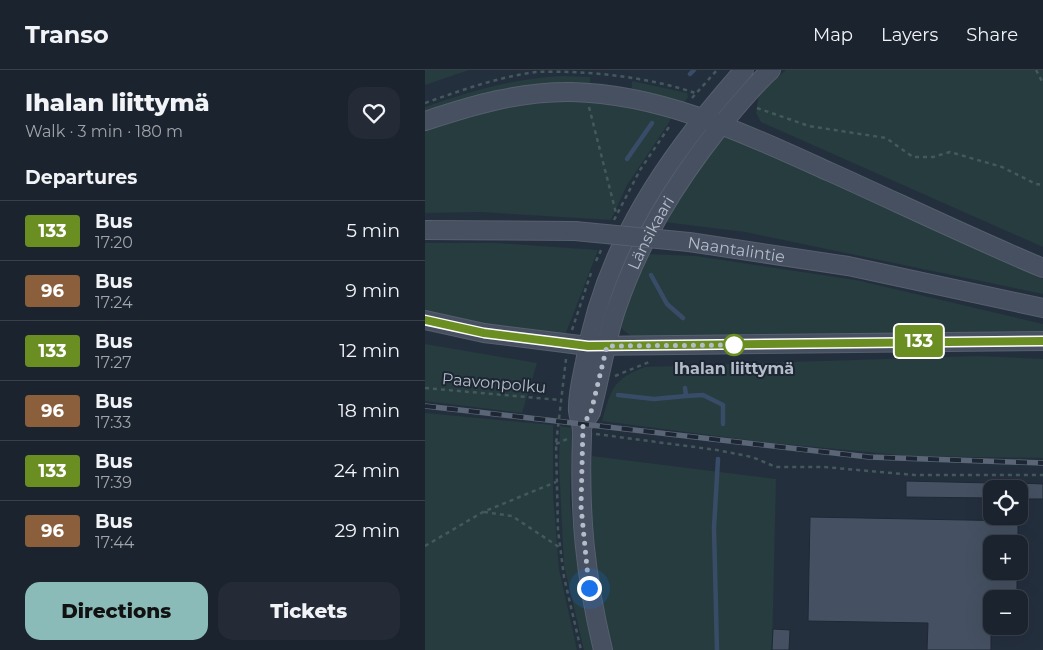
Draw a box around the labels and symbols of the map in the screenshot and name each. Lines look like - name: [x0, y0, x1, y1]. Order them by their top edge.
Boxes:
- street label: Länsikaari: [623, 192, 678, 273]
- street label: Naantalintie: [686, 232, 786, 266]
- line badge: 133: [890, 325, 948, 357]
- marker: Ihalan liittymä: [723, 334, 745, 356]
- place label: Ihalan liittymä: [674, 359, 794, 378]
- street label: Paavonpolku: [441, 369, 547, 397]
- your location: [577, 576, 602, 601]

